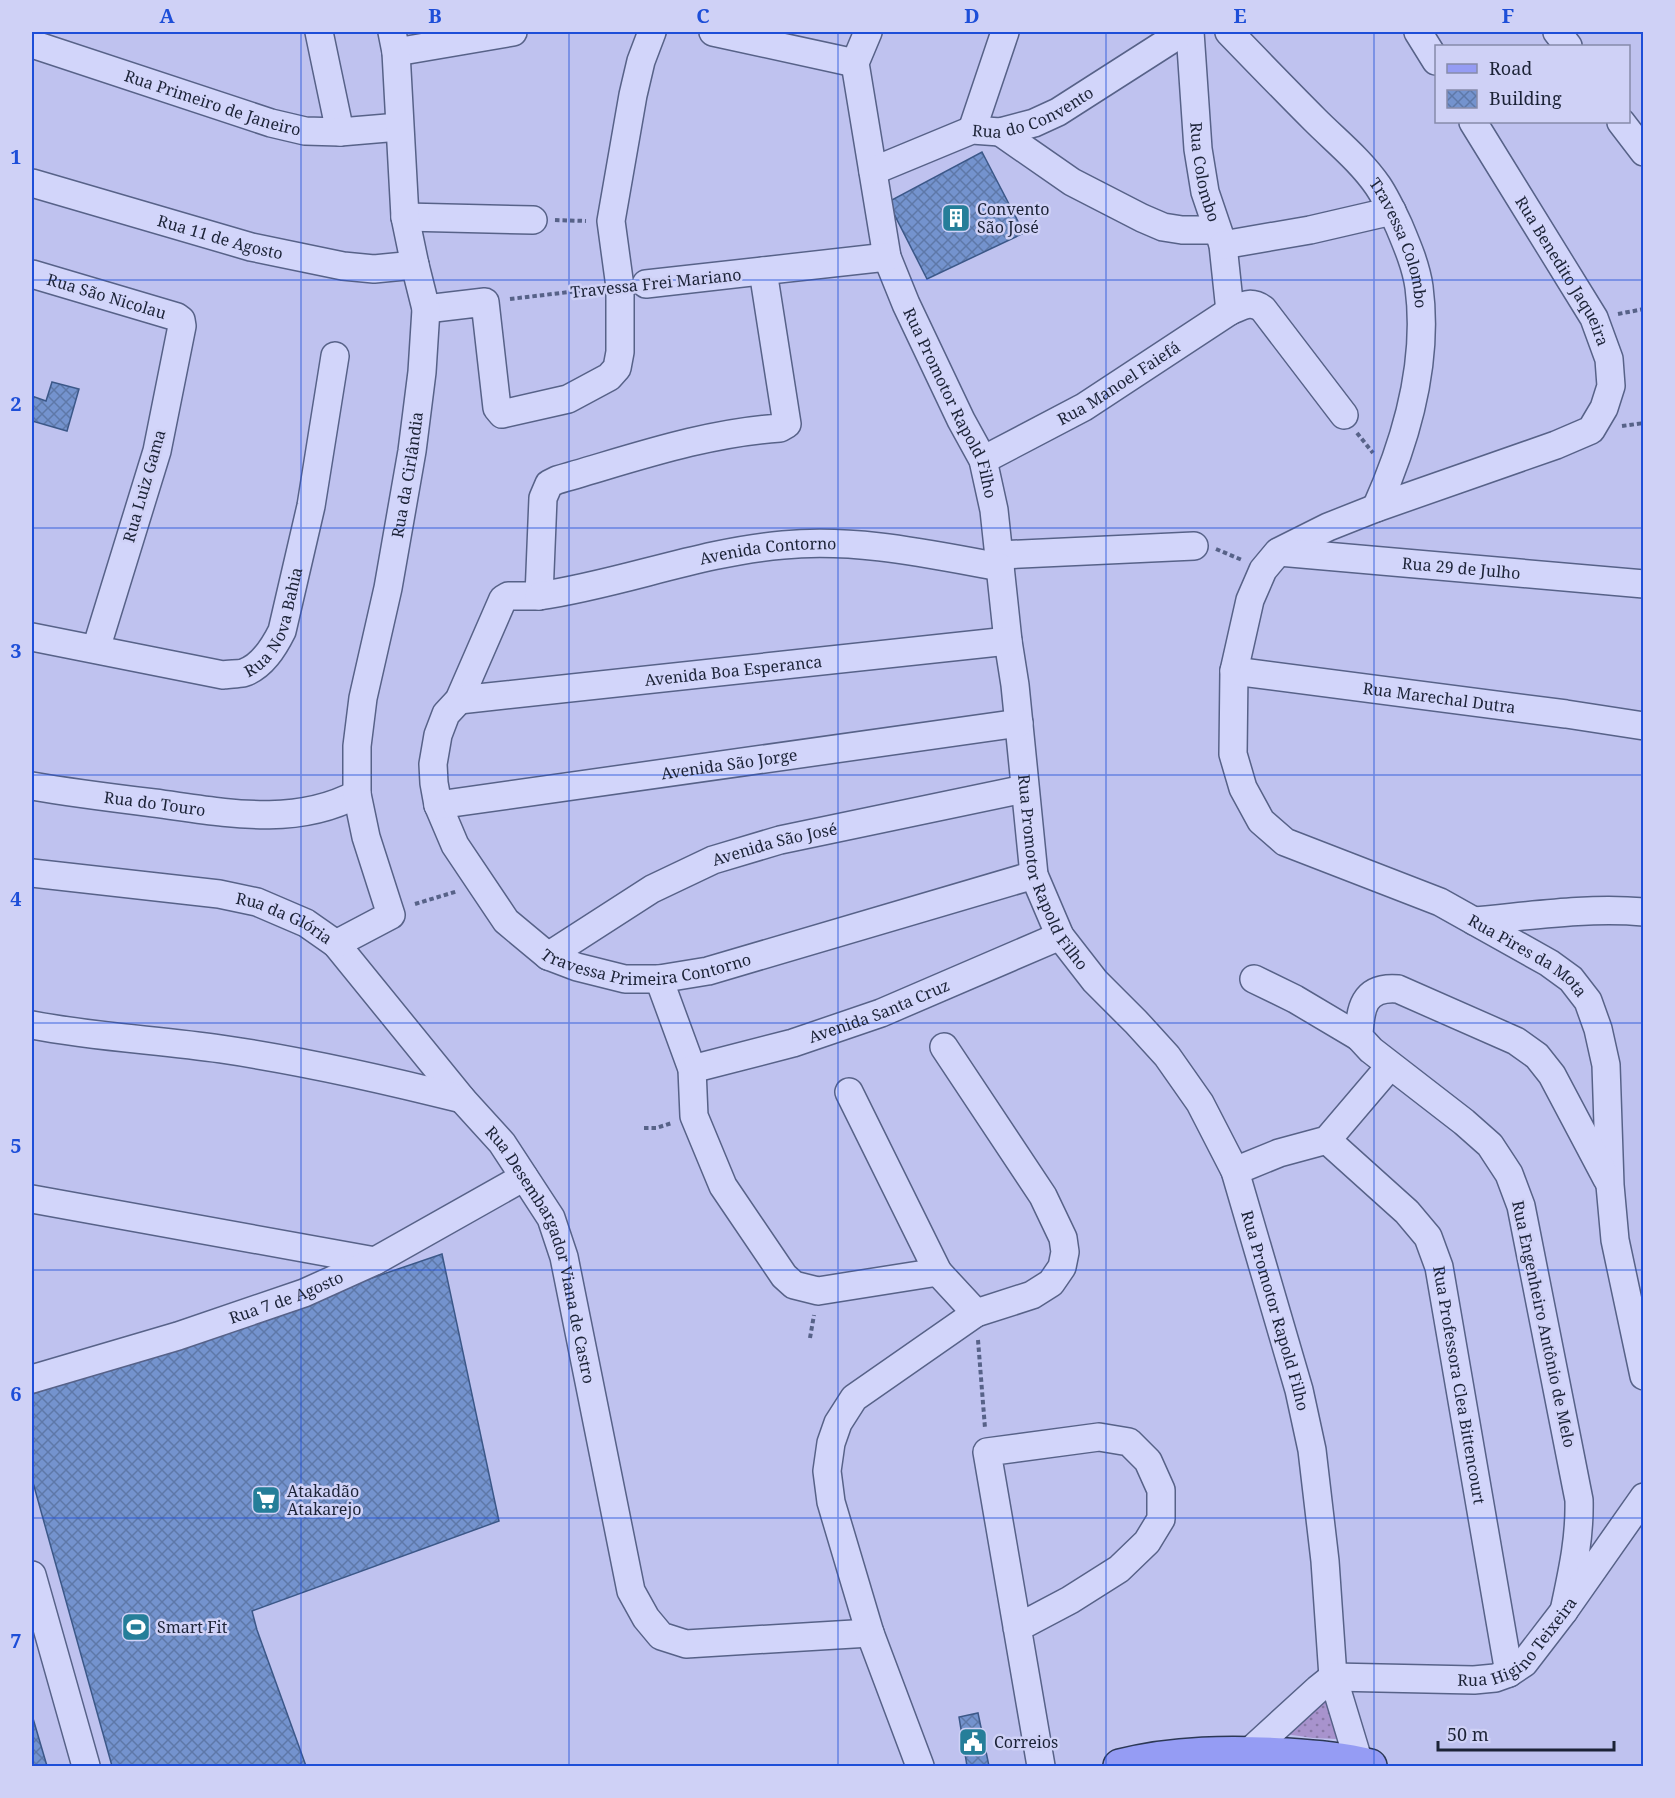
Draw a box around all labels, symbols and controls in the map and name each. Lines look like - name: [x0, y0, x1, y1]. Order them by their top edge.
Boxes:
- text: A: [159, 2, 175, 29]
- text: B: [428, 2, 442, 29]
- text: C: [696, 2, 710, 29]
- text: D: [964, 2, 980, 29]
- text: E: [1233, 2, 1247, 29]
- text: F: [1502, 2, 1514, 29]
- legend: [1435, 45, 1630, 123]
- text: Road: [1489, 56, 1532, 80]
- street label: Rua Primeiro de Janeiro: [122, 64, 303, 141]
- street label: Rua do Convento: [971, 81, 1098, 143]
- text: Building: [1489, 86, 1562, 110]
- street label: Rua Colombo: [1185, 121, 1225, 225]
- text: 1: [10, 143, 22, 170]
- street label: Travessa Colombo: [1364, 173, 1432, 309]
- street label: Rua Benedito Jaqueira: [1510, 192, 1614, 349]
- place label: Convento São José: [977, 198, 1049, 238]
- building icon: Convento São José: [940, 202, 972, 234]
- street label: Rua 11 de Agosto: [155, 209, 285, 264]
- street label: Travessa Frei Mariano: [570, 263, 742, 303]
- street label: Rua São Nicolau: [44, 268, 169, 324]
- street label: Rua Promotor Rapold Filho: [898, 304, 1002, 500]
- street label: Rua Manoel Faiefá: [1053, 336, 1184, 430]
- text: 2: [10, 390, 22, 417]
- street label: Rua da Cirlândia: [386, 410, 428, 540]
- street label: Rua Luiz Gama: [117, 427, 171, 545]
- street label: Avenida Contorno: [697, 532, 837, 570]
- street label: Rua 29 de Julho: [1401, 552, 1521, 584]
- street label: Rua Nova Bahia: [240, 565, 307, 682]
- text: 3: [10, 637, 22, 664]
- street label: Avenida Boa Esperanca: [643, 650, 823, 691]
- street label: Rua Marechal Dutra: [1362, 677, 1517, 718]
- street label: Avenida São Jorge: [660, 743, 799, 784]
- street label: Rua Promotor Rapold Filho: [1013, 773, 1093, 974]
- street label: Rua do Touro: [103, 786, 207, 821]
- street label: Avenida São José: [709, 817, 839, 871]
- text: 4: [10, 885, 22, 912]
- street label: Rua da Glória: [234, 887, 337, 949]
- street label: Rua Pires da Mota: [1464, 909, 1592, 1001]
- street label: Travessa Primeira Contorno: [540, 939, 754, 965]
- text: Travessa Primeira Contorno: [536, 944, 754, 990]
- street label: Avenida Santa Cruz: [806, 974, 953, 1048]
- street label: Rua Desembargador Viana de Castro: [481, 1121, 600, 1385]
- text: 5: [10, 1132, 22, 1159]
- street label: Rua Engenheiro Antônio de Melo: [1507, 1198, 1581, 1450]
- street label: Rua Promotor Rapold Filho: [1236, 1208, 1314, 1413]
- street label: Rua Professora Clea Bittencourt: [1428, 1264, 1491, 1506]
- street label: Rua 7 de Agosto: [226, 1266, 347, 1329]
- text: 6: [10, 1380, 22, 1407]
- place label: Atakadão Atakarejo: [287, 1480, 361, 1520]
- supermarket icon: Atakadão Atakarejo: [250, 1484, 282, 1516]
- street label: Rua Higino Teixeira: [1457, 1592, 1582, 1691]
- sports icon: Smart Fit: [120, 1611, 152, 1643]
- place label: Smart Fit: [157, 1616, 228, 1638]
- text: 7: [10, 1627, 22, 1654]
- scale bar: [1438, 1714, 1614, 1752]
- text: 50 m: [1447, 1722, 1489, 1746]
- public building icon: Correios: [957, 1726, 989, 1758]
- place label: Correios: [994, 1731, 1058, 1753]

